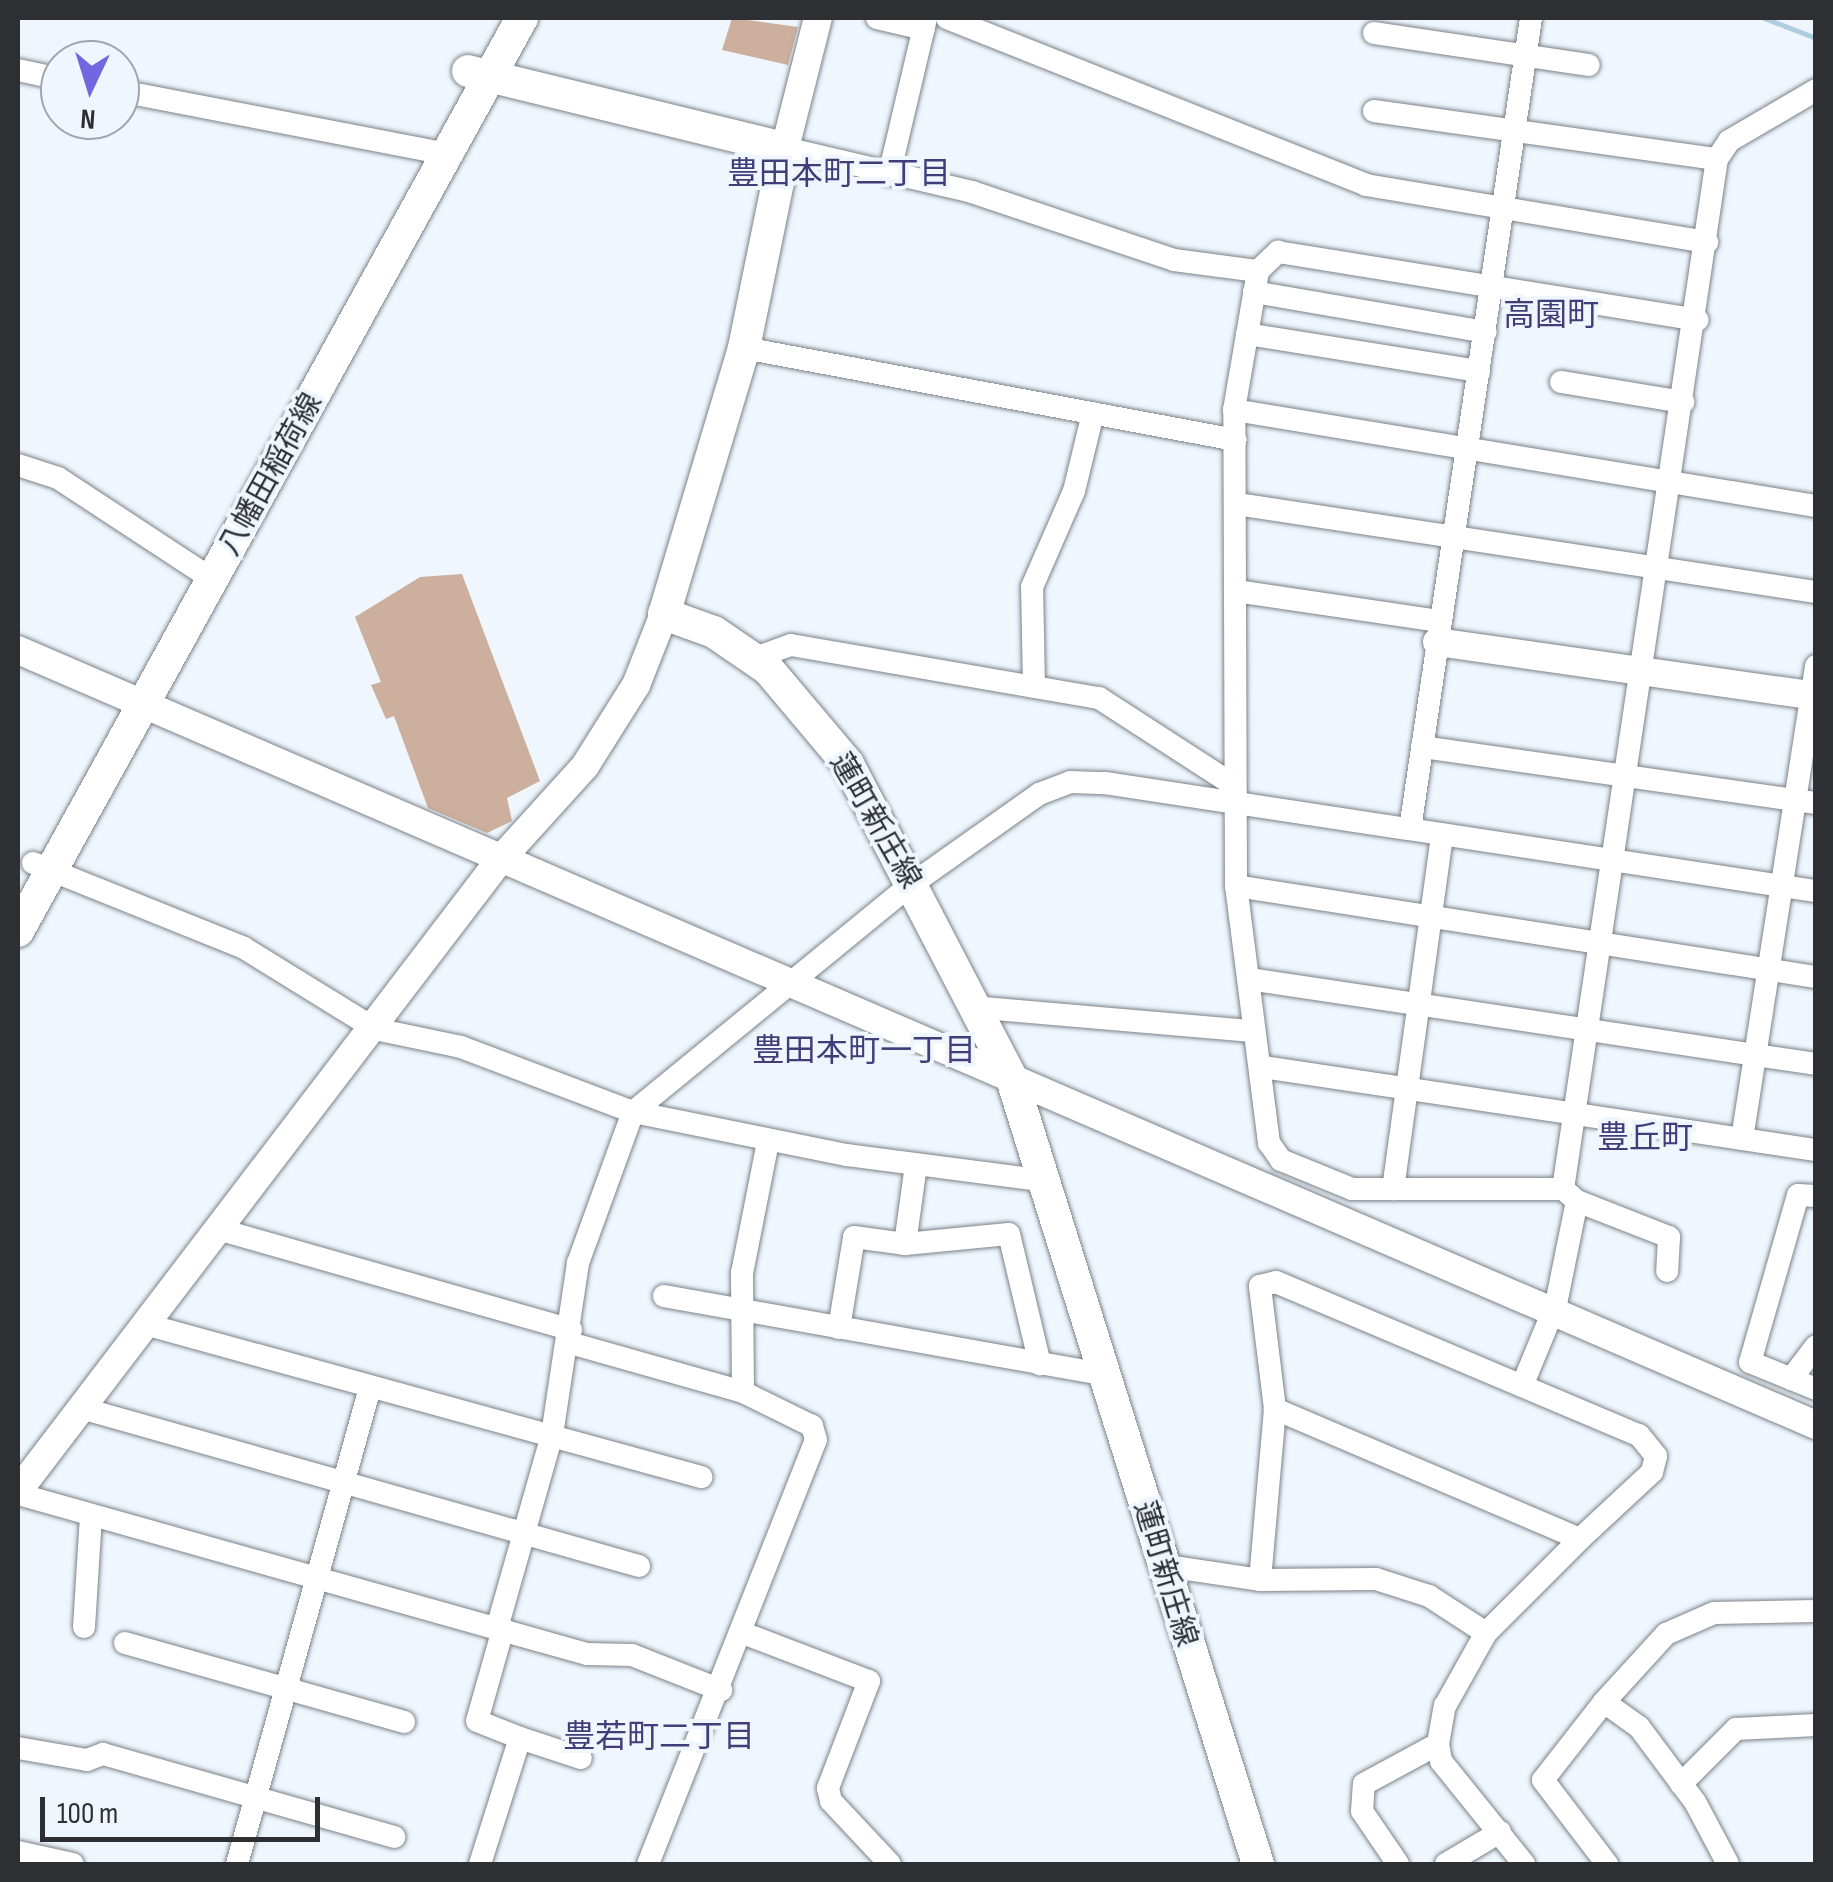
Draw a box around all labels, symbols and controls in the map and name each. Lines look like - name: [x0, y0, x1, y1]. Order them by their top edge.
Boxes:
- north arrow: [40, 40, 140, 140]
- text: N: [79, 101, 97, 135]
- district label: 豊田本町二丁目: [727, 156, 951, 194]
- district label: 高園町: [1503, 297, 1599, 335]
- street label: 八幡田稲荷線: [212, 388, 330, 562]
- street label: 蓮町新庄線: [822, 747, 928, 895]
- district label: 豊田本町一丁目: [752, 1033, 976, 1071]
- district label: 豊丘町: [1597, 1120, 1693, 1158]
- street label: 蓮町新庄線: [1126, 1497, 1204, 1651]
- district label: 豊若町二丁目: [563, 1719, 755, 1757]
- scale bar: [45, 1777, 325, 1839]
- text: 100 m: [57, 1796, 118, 1832]

